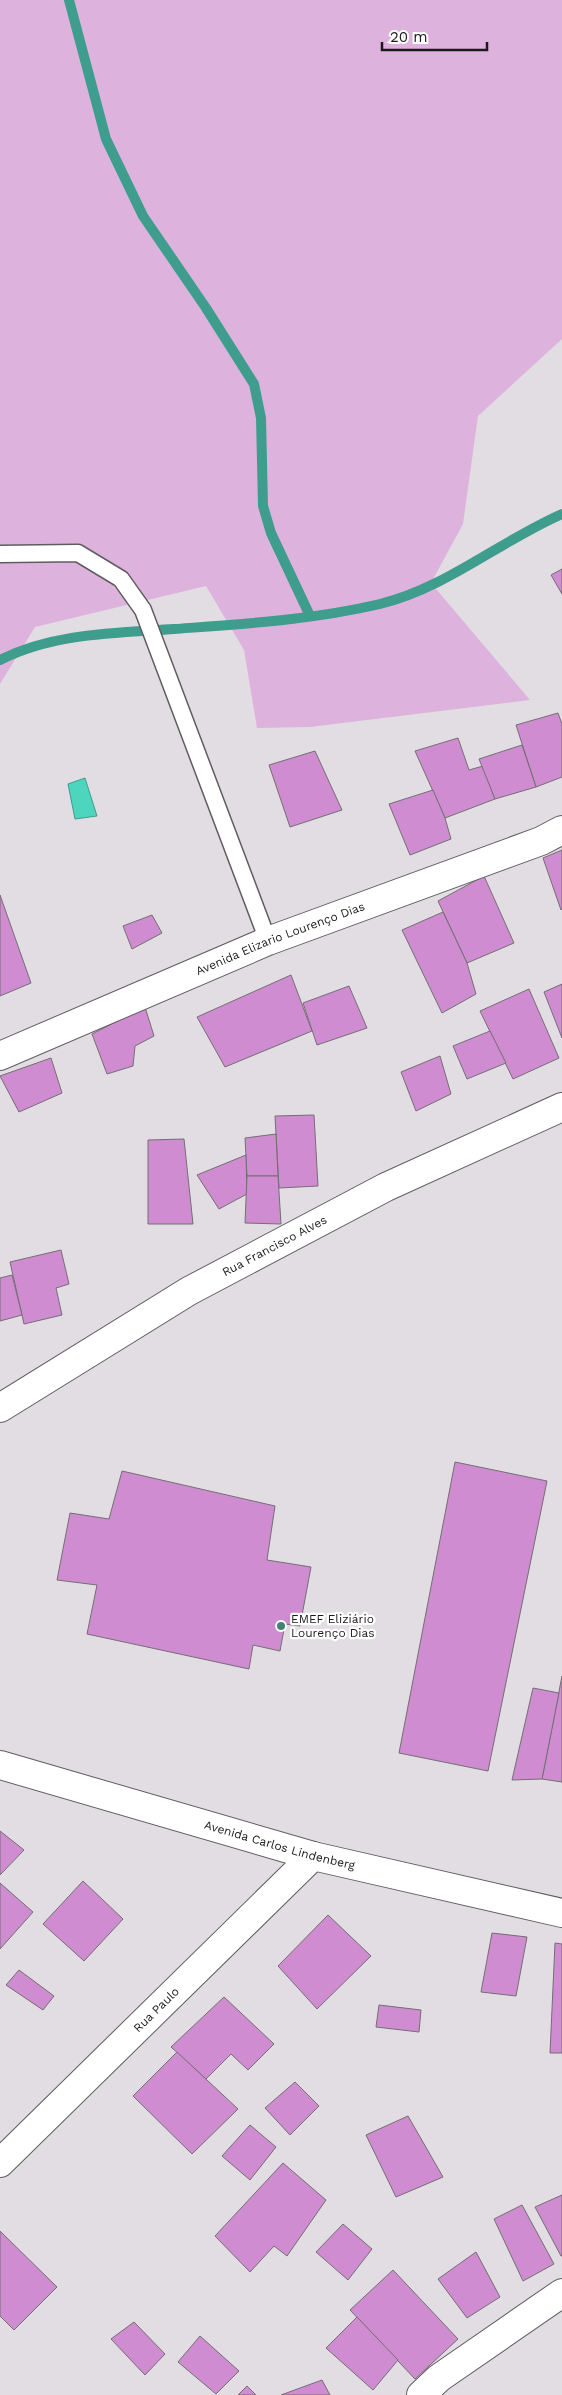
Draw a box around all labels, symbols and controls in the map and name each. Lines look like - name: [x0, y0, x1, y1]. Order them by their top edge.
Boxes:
- scale bar: [382, 20, 487, 52]
- text: 20 m: [390, 28, 428, 46]
- street label: Avenida Elizario Lourenço Dias: [194, 899, 367, 978]
- street label: Rua Francisco Alves: [220, 1212, 329, 1279]
- place label: EMEF Eliziário Lourenço Dias: [291, 1612, 375, 1640]
- marker: EMEF Eliziário Lourenço Dias: [275, 1620, 287, 1632]
- street label: Avenida Carlos Lindenberg: [203, 1818, 357, 1873]
- street label: Rua Paulo: [131, 1984, 182, 2035]

